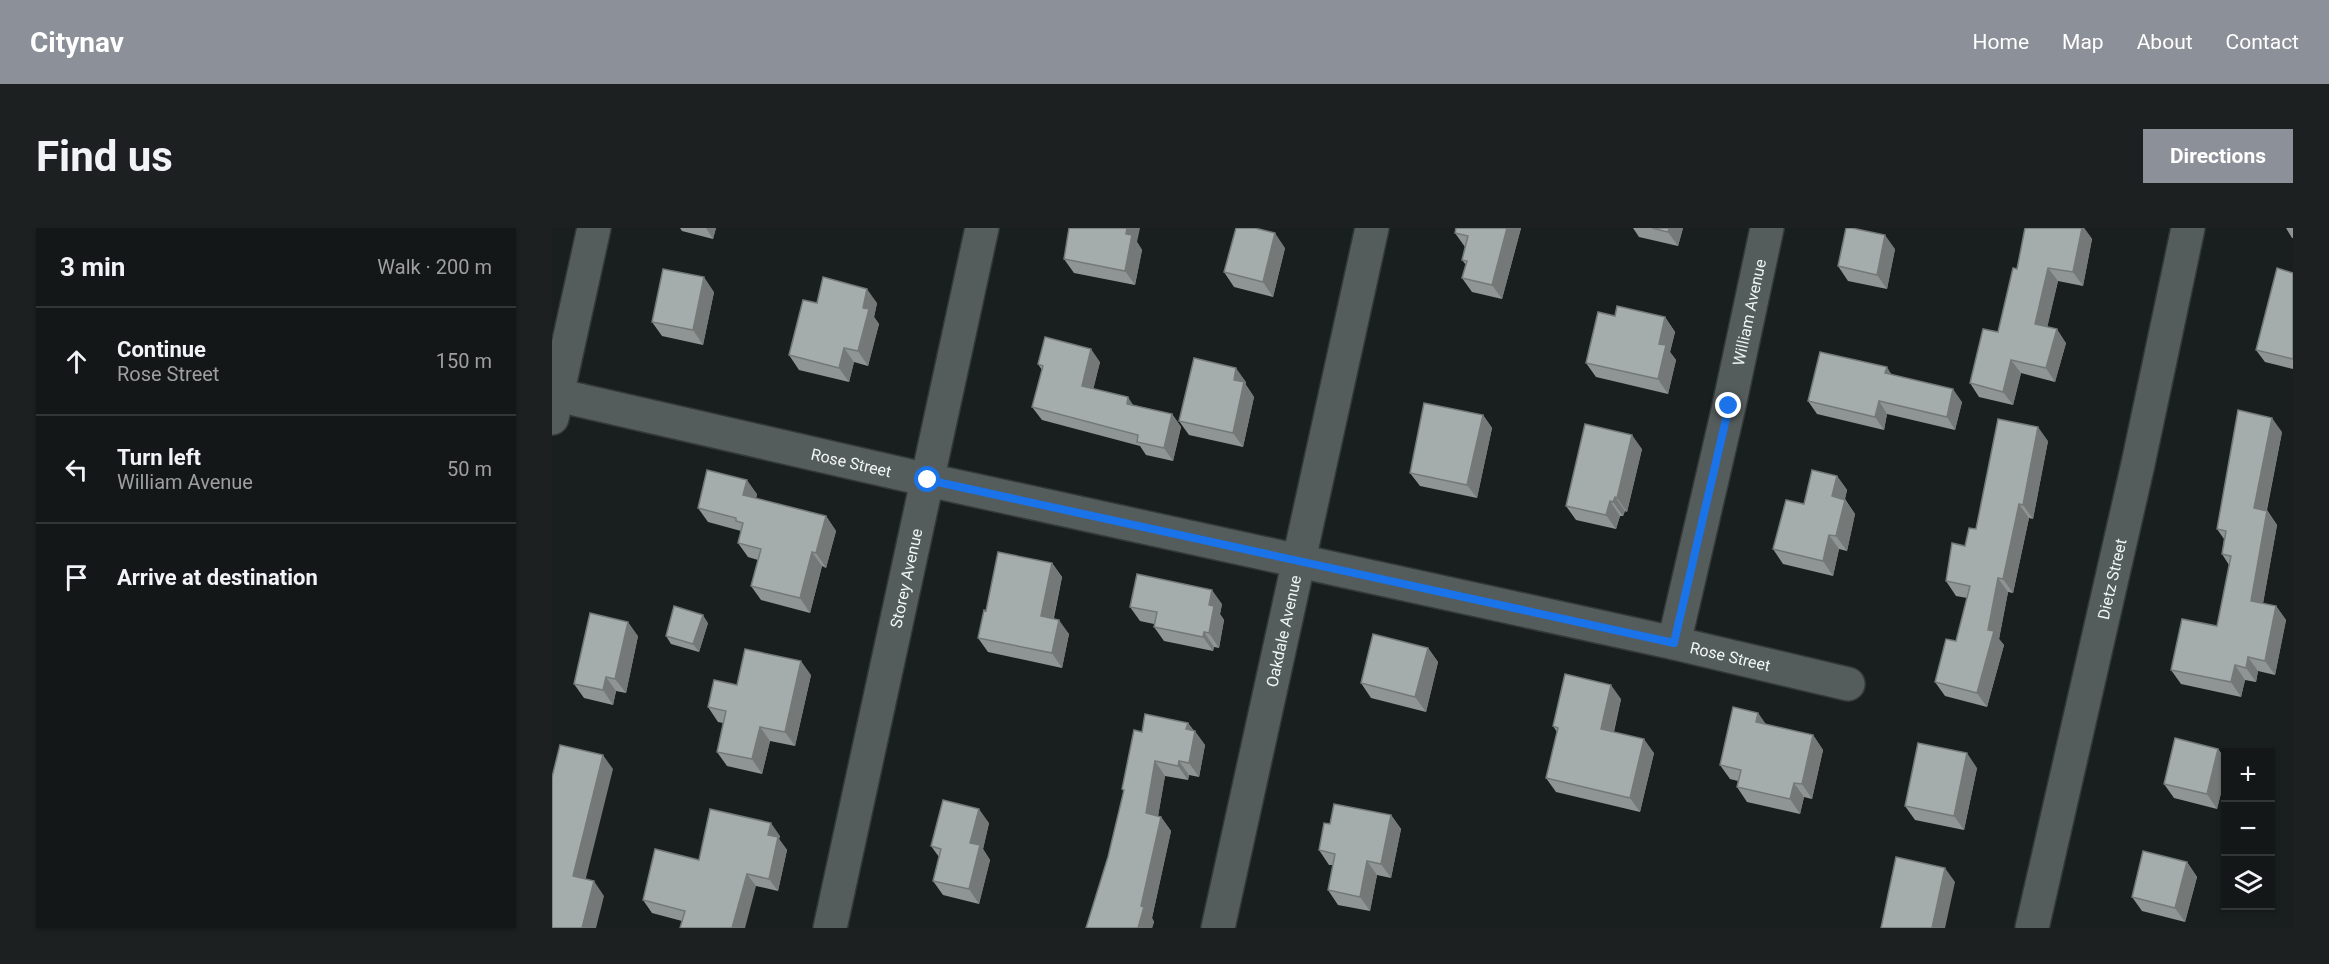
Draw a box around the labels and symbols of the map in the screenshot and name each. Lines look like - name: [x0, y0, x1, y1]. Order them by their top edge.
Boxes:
- street label: William Avenue: [1729, 257, 1770, 368]
- route end: [1715, 392, 1741, 418]
- street label: Rose Street: [809, 445, 893, 481]
- route start: [914, 466, 940, 492]
- street label: Storey Avenue: [886, 527, 926, 630]
- street label: Dietz Street: [2094, 537, 2131, 621]
- street label: Oakdale Avenue: [1262, 573, 1305, 689]
- street label: Rose Street: [1688, 638, 1772, 675]

